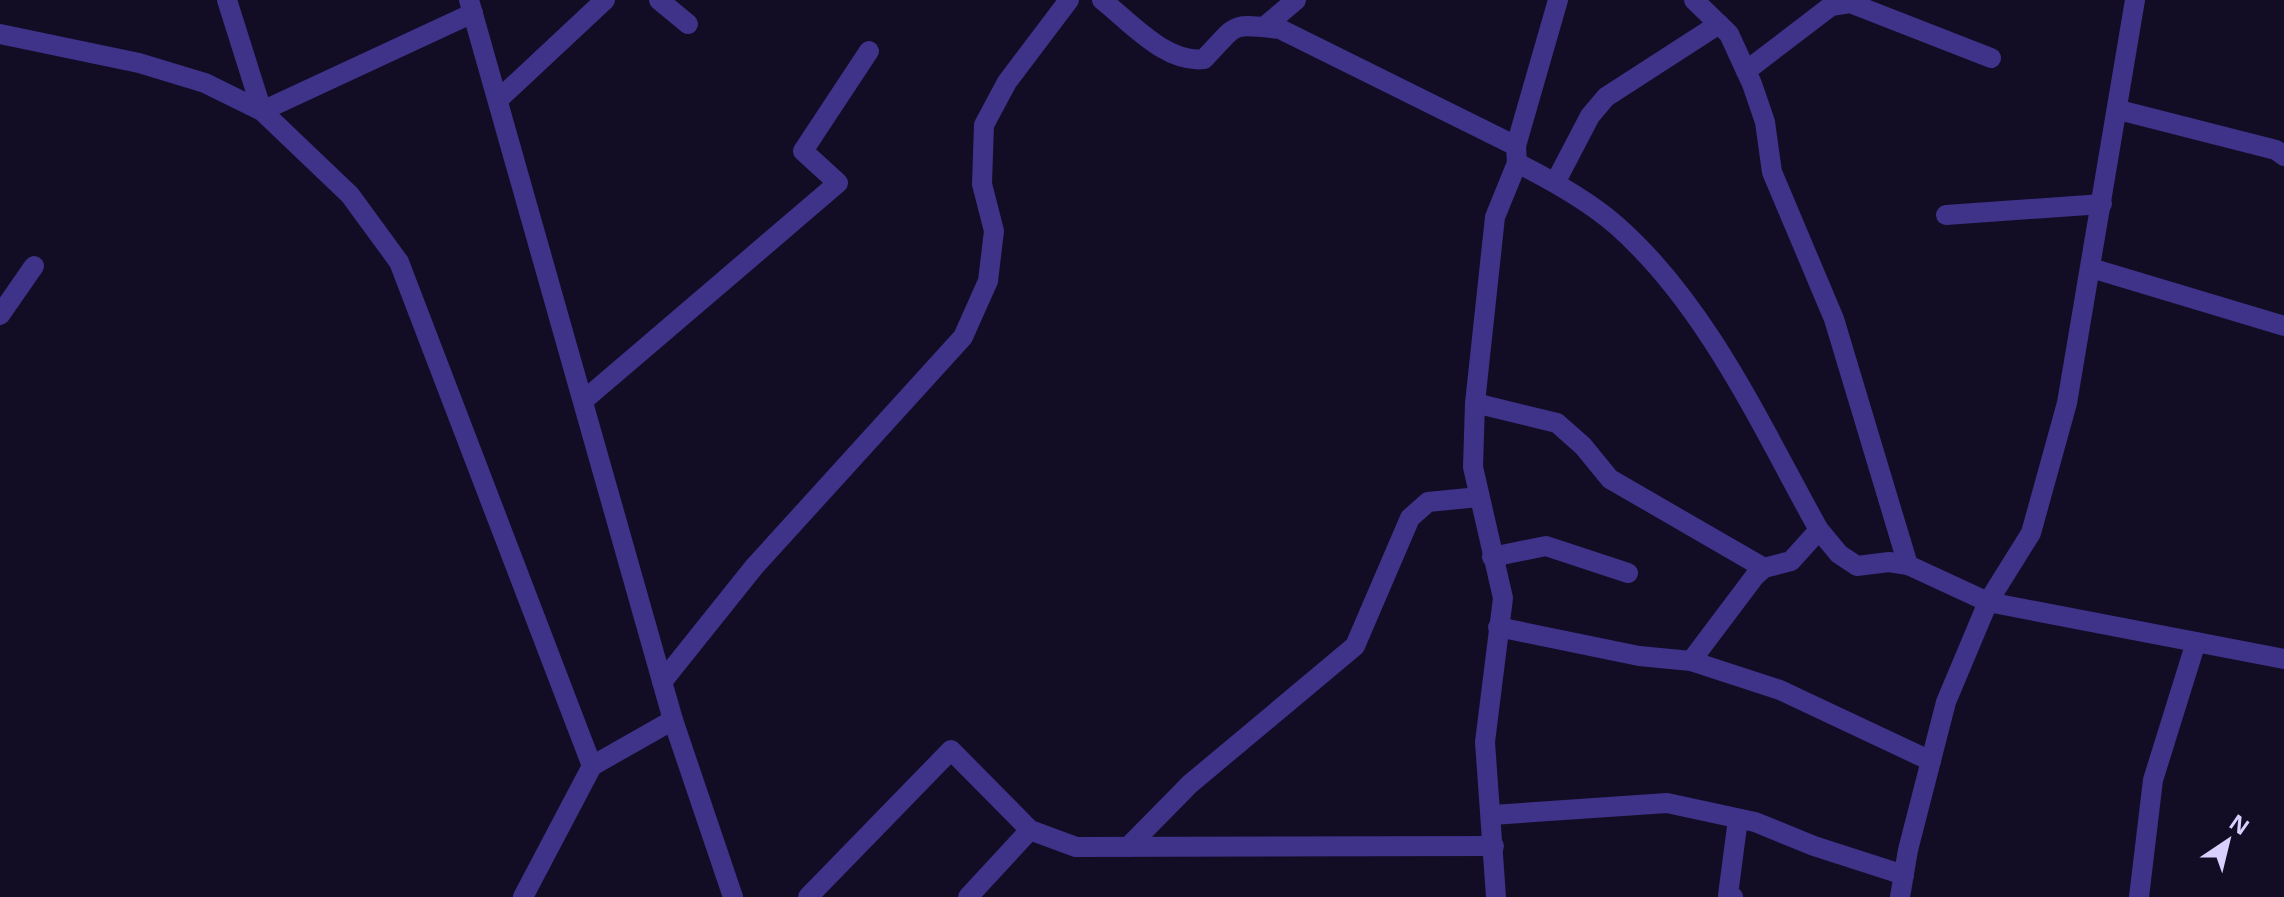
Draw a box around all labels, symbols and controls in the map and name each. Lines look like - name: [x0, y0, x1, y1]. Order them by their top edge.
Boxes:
- north arrow: [2188, 801, 2268, 881]
- text: N: [2224, 806, 2256, 841]

